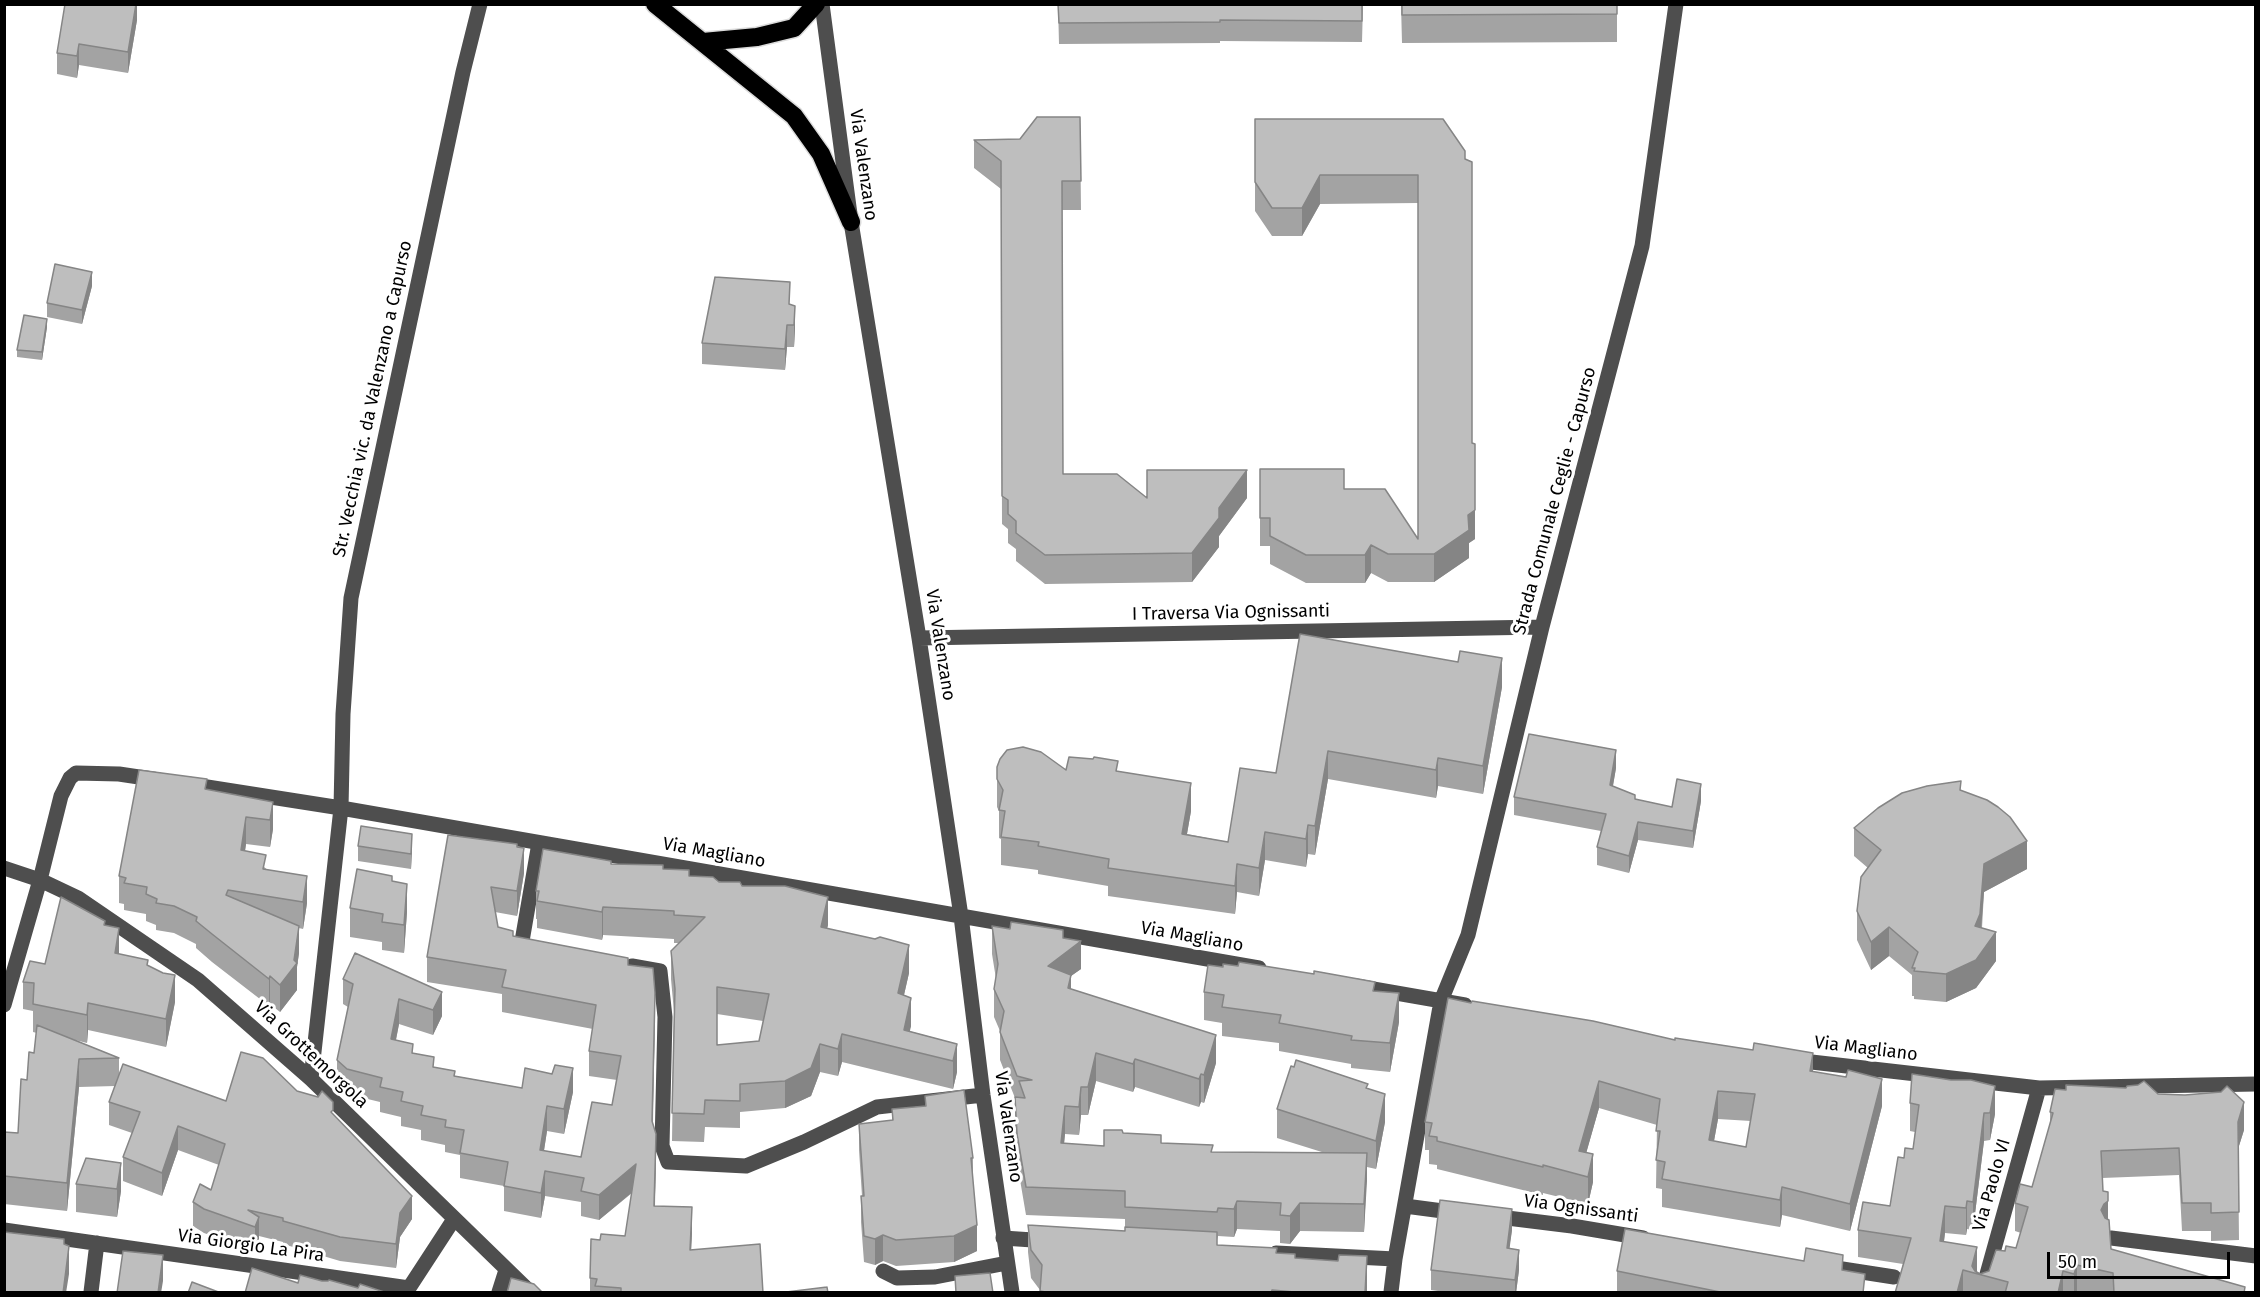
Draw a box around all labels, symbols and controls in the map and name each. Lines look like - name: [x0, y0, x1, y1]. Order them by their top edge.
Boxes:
- street label: Via Valenzano: [844, 108, 882, 222]
- street label: Str. Vecchia vic. da Valenzano a Capurso: [329, 239, 417, 559]
- street label: Strada Comunale Ceglie - Capurso: [1509, 365, 1601, 637]
- street label: Via Valenzano: [921, 588, 959, 702]
- street label: I Traversa Via Ognissanti: [1132, 600, 1330, 626]
- street label: Via Magliano: [661, 833, 767, 873]
- street label: Via Magliano: [1139, 917, 1245, 957]
- street label: Via Grottemorgola: [250, 997, 372, 1113]
- street label: Via Magliano: [1813, 1032, 1919, 1066]
- street label: Via Valenzano: [989, 1070, 1027, 1184]
- street label: Via Paolo VI: [1968, 1136, 2016, 1234]
- street label: Via Ognissanti: [1522, 1190, 1640, 1228]
- street label: Via Giorgio La Pira: [176, 1225, 326, 1267]
- scale bar: [2050, 1240, 2233, 1278]
- text: 50 m: [2058, 1251, 2097, 1273]

